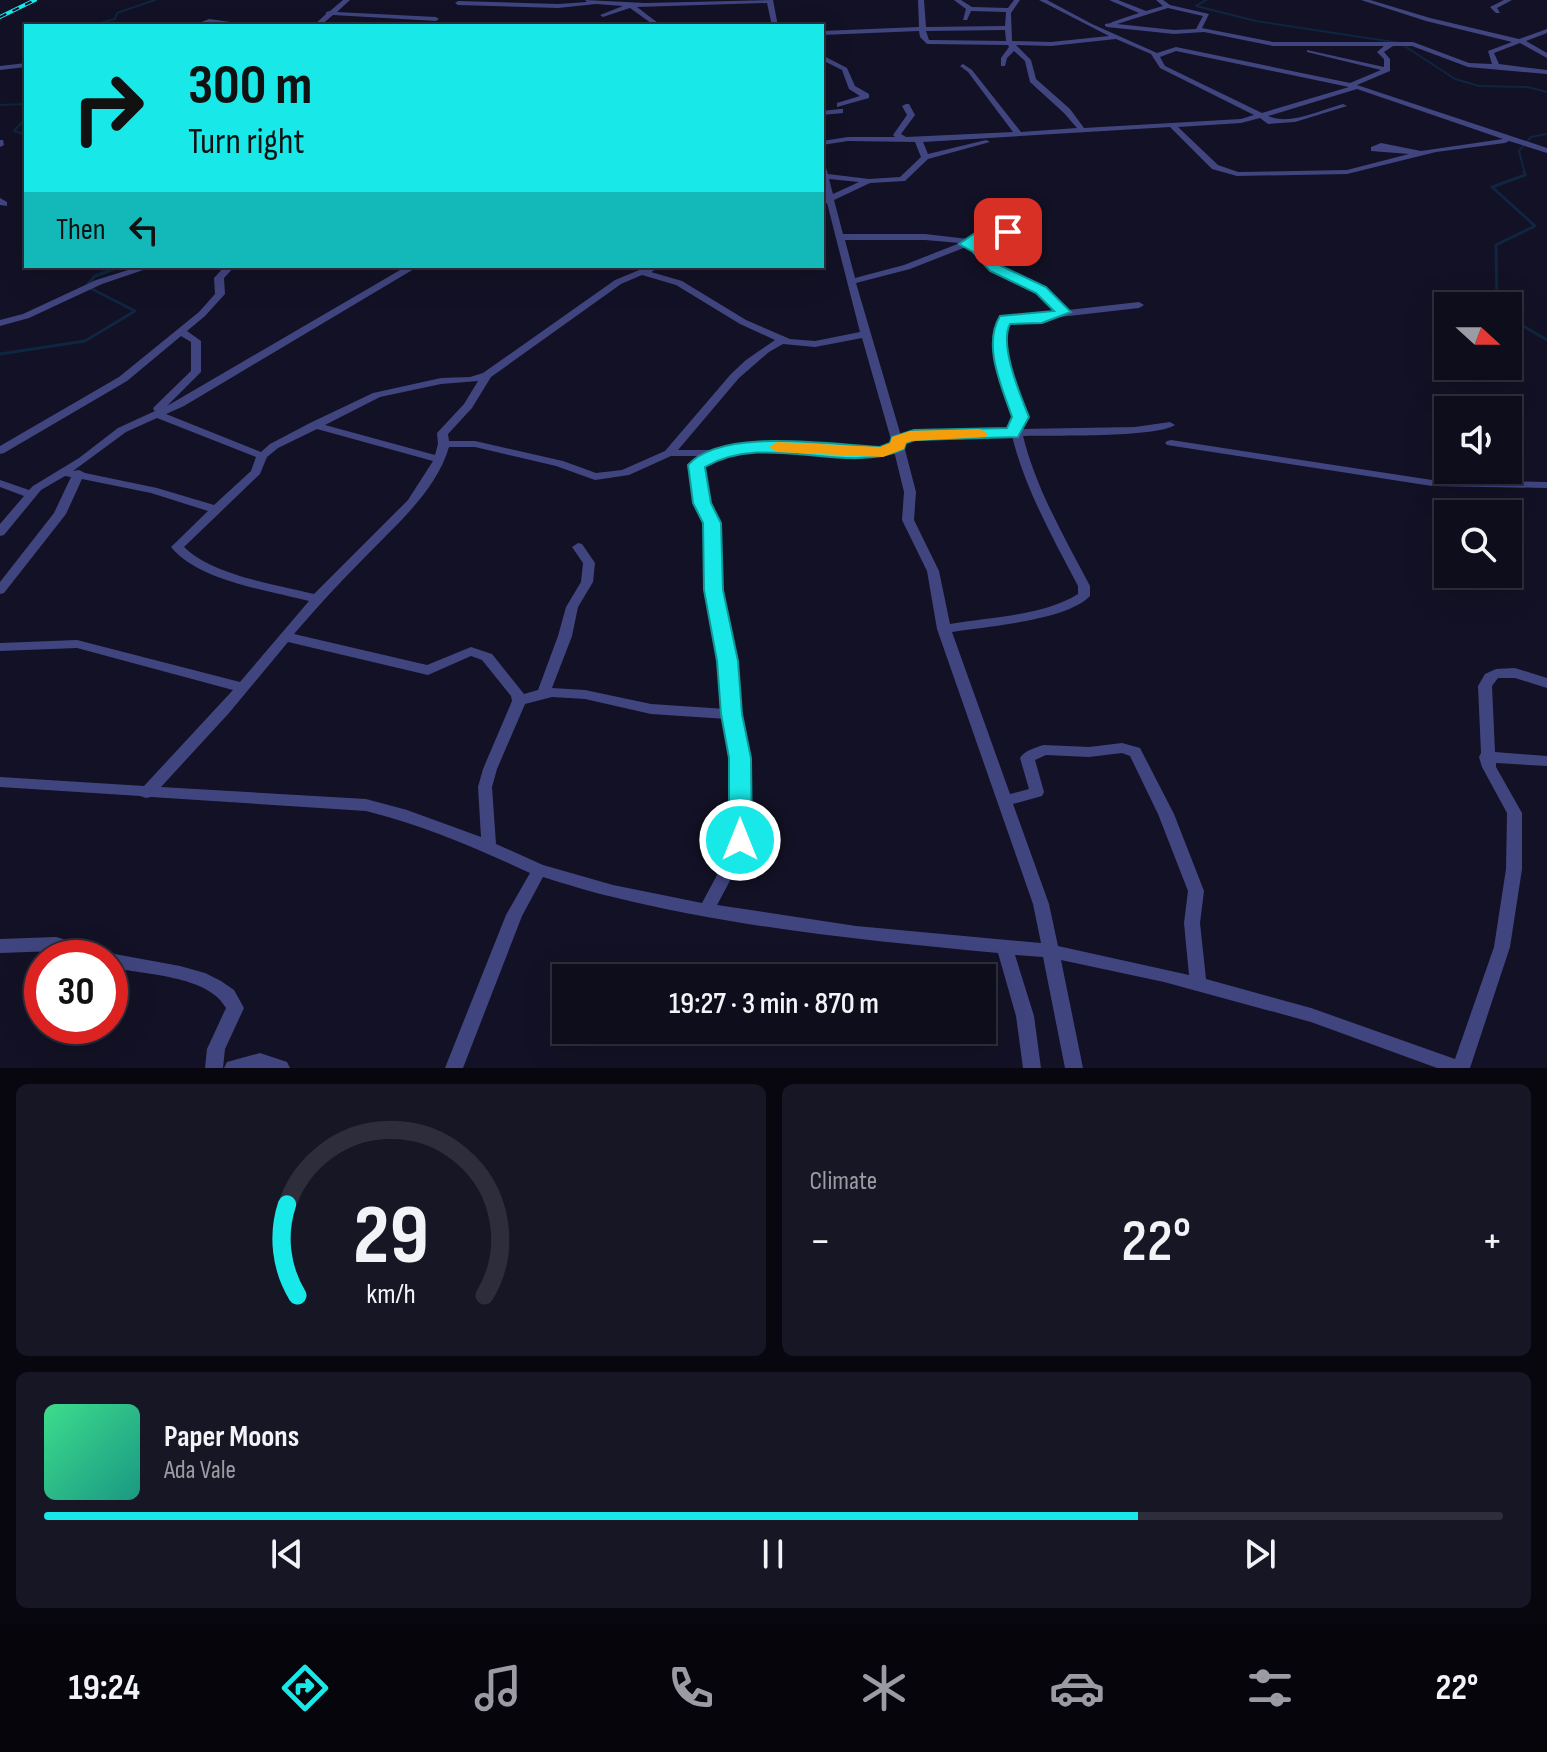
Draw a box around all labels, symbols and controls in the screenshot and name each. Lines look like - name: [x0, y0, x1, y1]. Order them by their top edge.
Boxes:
- text: 300 m: [188, 53, 312, 120]
- icon: right: [56, 56, 160, 160]
- text: Turn right: [188, 121, 305, 164]
- pin: [974, 198, 1042, 266]
- icon: left: [122, 208, 166, 252]
- icon: arrive: [986, 210, 1030, 254]
- text: Then: [56, 212, 106, 248]
- north arrow: [1434, 292, 1522, 380]
- map controls: [1434, 292, 1522, 588]
- button: sound: [1434, 396, 1522, 484]
- button: search: [1434, 500, 1522, 588]
- position arrow: [698, 798, 782, 882]
- speed limit sign: 30: [24, 940, 128, 1044]
- text: 19:27 · 3 min · 870 m: [669, 986, 879, 1022]
- text: Climate: [810, 1166, 877, 1197]
- text: 29: [353, 1187, 429, 1287]
- text: 22°: [1121, 1206, 1191, 1278]
- text: −: [810, 1215, 831, 1268]
- text: +: [1481, 1215, 1503, 1268]
- text: km/h: [366, 1277, 415, 1312]
- text: Paper Moons: [164, 1419, 299, 1455]
- text: Ada Vale: [164, 1455, 236, 1486]
- icon: previous: [265, 1532, 309, 1576]
- icon: pause: [751, 1532, 795, 1576]
- icon: next: [1238, 1532, 1282, 1576]
- icon: directions: [277, 1660, 333, 1716]
- icon: music: [470, 1660, 526, 1716]
- icon: phone: [663, 1660, 719, 1716]
- icon: climate: [856, 1660, 912, 1716]
- icon: car: [1049, 1660, 1105, 1716]
- icon: filters: [1242, 1660, 1298, 1716]
- text: 19:24: [69, 1667, 140, 1710]
- text: 22°: [1435, 1667, 1478, 1710]

